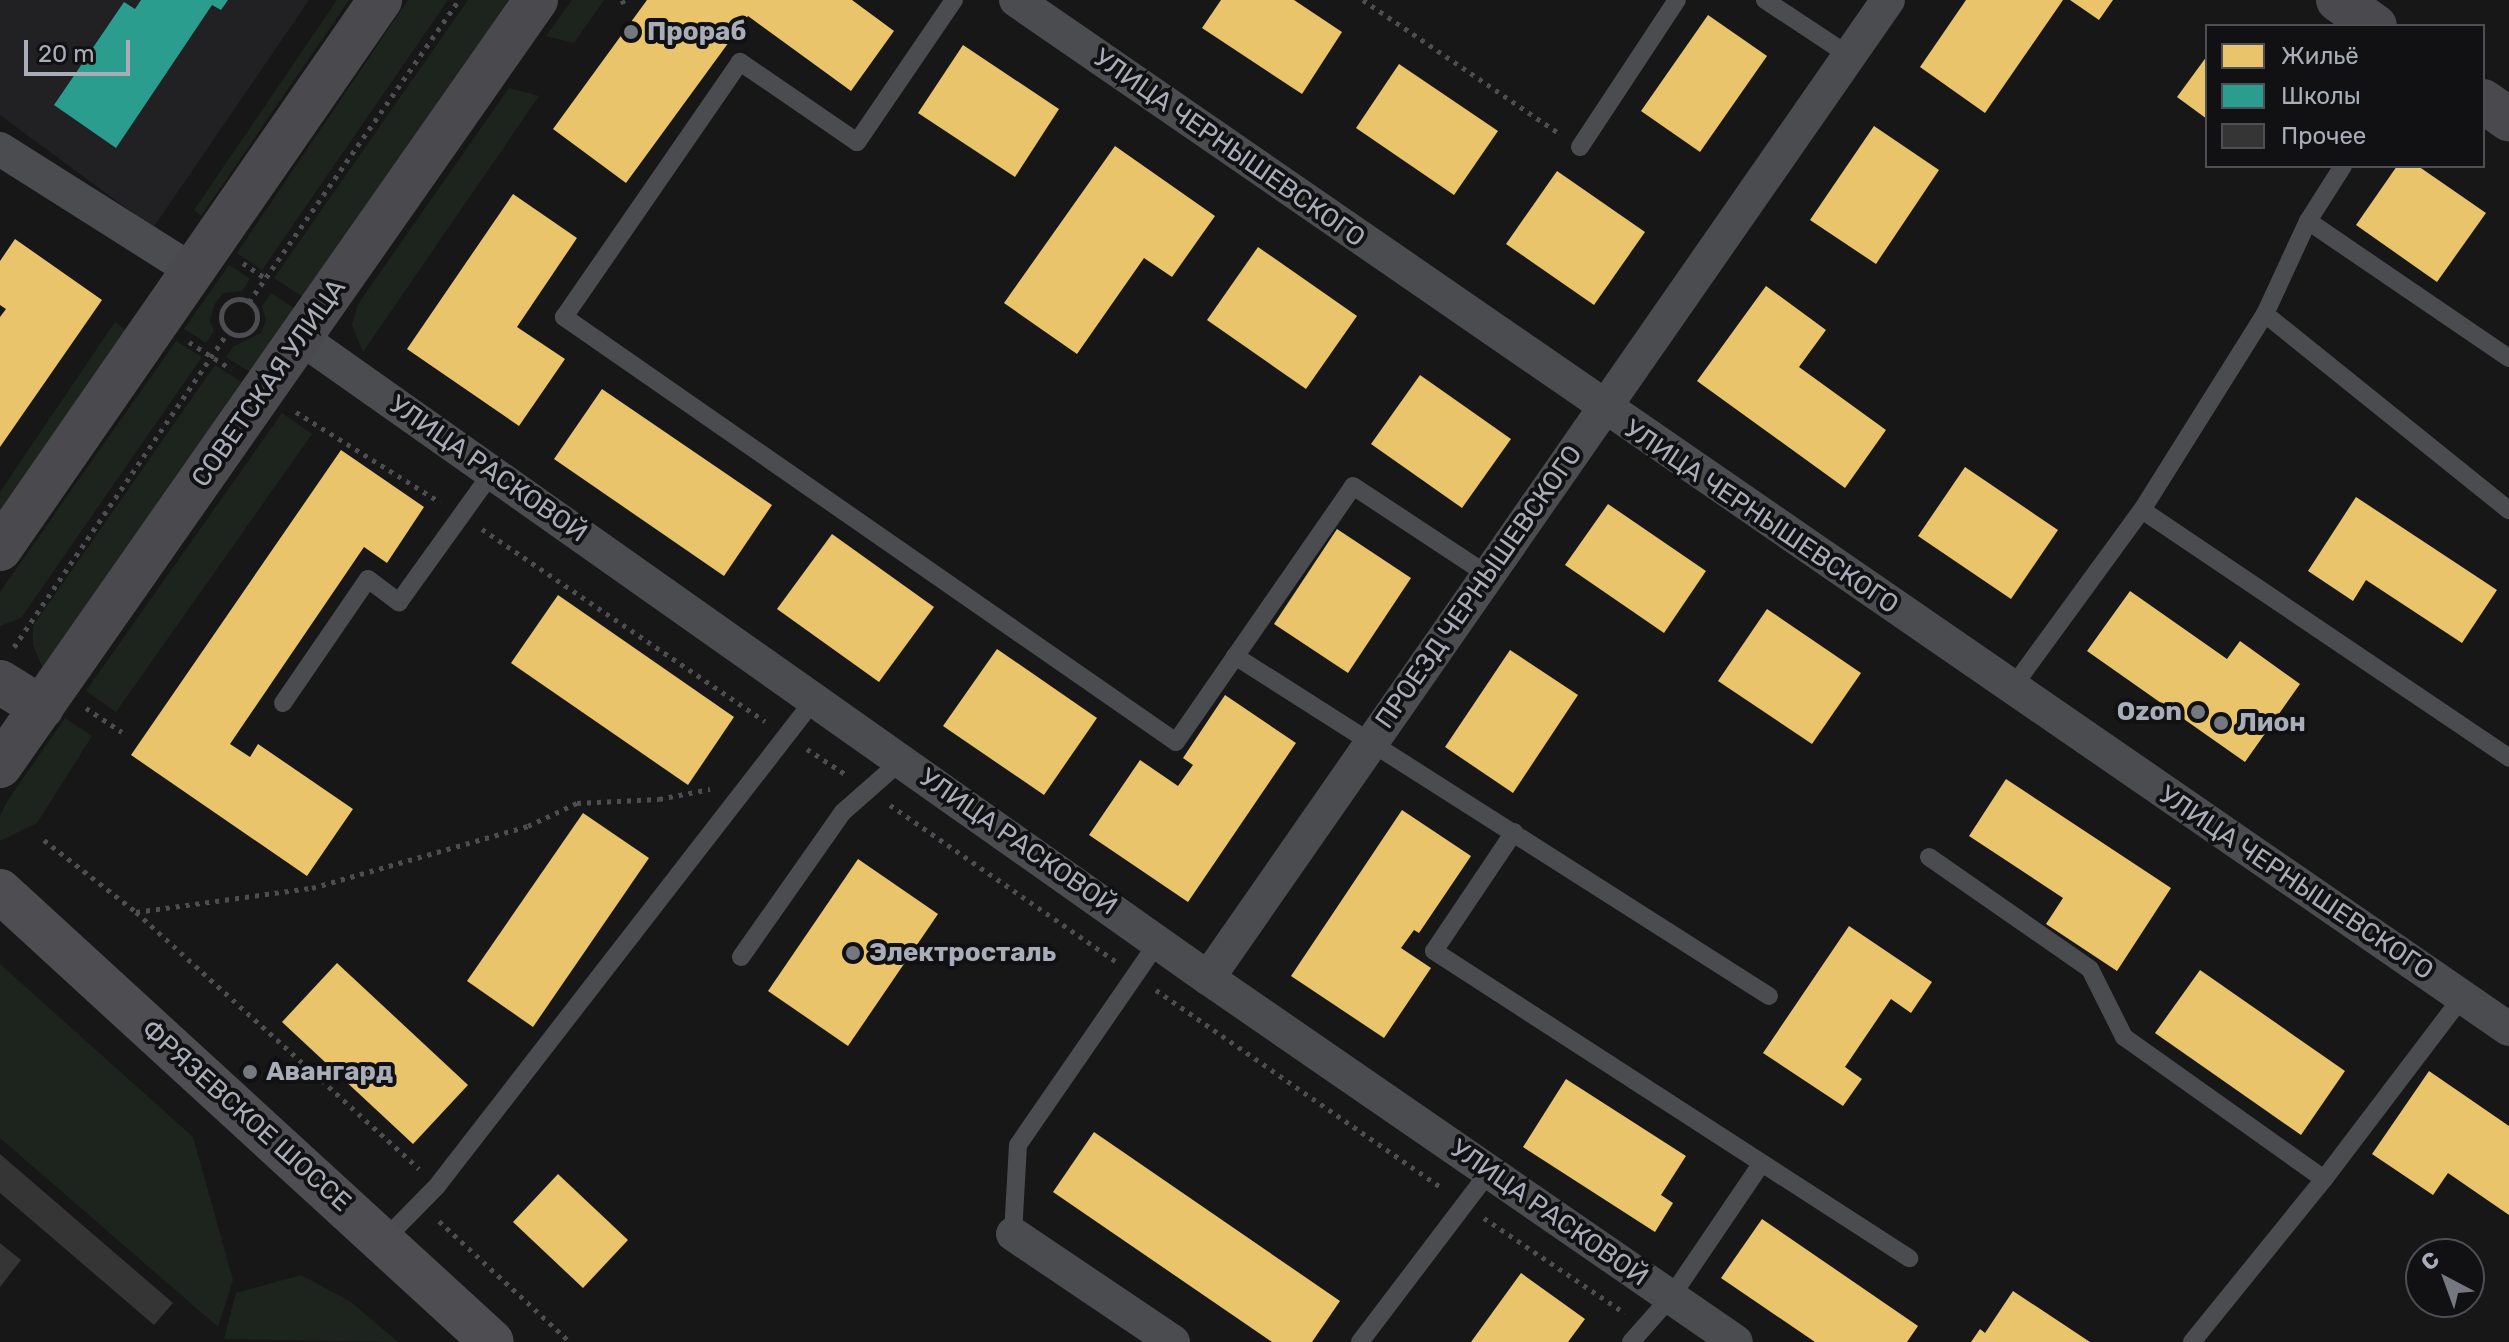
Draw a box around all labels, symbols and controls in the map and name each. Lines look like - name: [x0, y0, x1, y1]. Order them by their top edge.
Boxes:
- place label: Прораб: [647, 16, 746, 48]
- marker: Прораб: [622, 23, 640, 41]
- scale bar: [28, 24, 134, 74]
- legend: [2205, 24, 2485, 168]
- text: 20 m: [38, 40, 95, 68]
- street label: УЛИЦА ЧЕРНЫШЕВСКОГО: [1087, 42, 1371, 254]
- text: Жильё: [2281, 42, 2359, 70]
- text: Школы: [2281, 82, 2361, 110]
- text: Прочее: [2281, 122, 2366, 150]
- street label: СОВЕТСКАЯ УЛИЦА: [185, 273, 353, 493]
- street label: УЛИЦА РАСКОВОЙ: [383, 389, 593, 549]
- street label: УЛИЦА ЧЕРНЫШЕВСКОГО: [1618, 413, 1904, 621]
- street label: ПРОЕЗД ЧЕРНЫШЕВСКОГО: [1369, 439, 1589, 735]
- place label: Ozon: [2117, 696, 2182, 728]
- marker: Ozon: [2189, 703, 2207, 721]
- place label: Лион: [2237, 707, 2306, 739]
- marker: Лион: [2212, 714, 2230, 732]
- street label: УЛИЦА РАСКОВОЙ: [913, 762, 1123, 922]
- street label: УЛИЦА ЧЕРНЫШЕВСКОГО: [2153, 779, 2439, 987]
- place label: Электросталь: [869, 937, 1056, 969]
- marker: Электросталь: [844, 944, 862, 962]
- street label: ФРЯЗЕВСКОЕ ШОССЕ: [135, 1014, 357, 1218]
- place label: Авангард: [266, 1056, 393, 1088]
- marker: Авангард: [241, 1063, 259, 1081]
- street label: УЛИЦА РАСКОВОЙ: [1444, 1133, 1654, 1293]
- north arrow: [2405, 1238, 2485, 1318]
- text: С: [2416, 1246, 2445, 1276]

